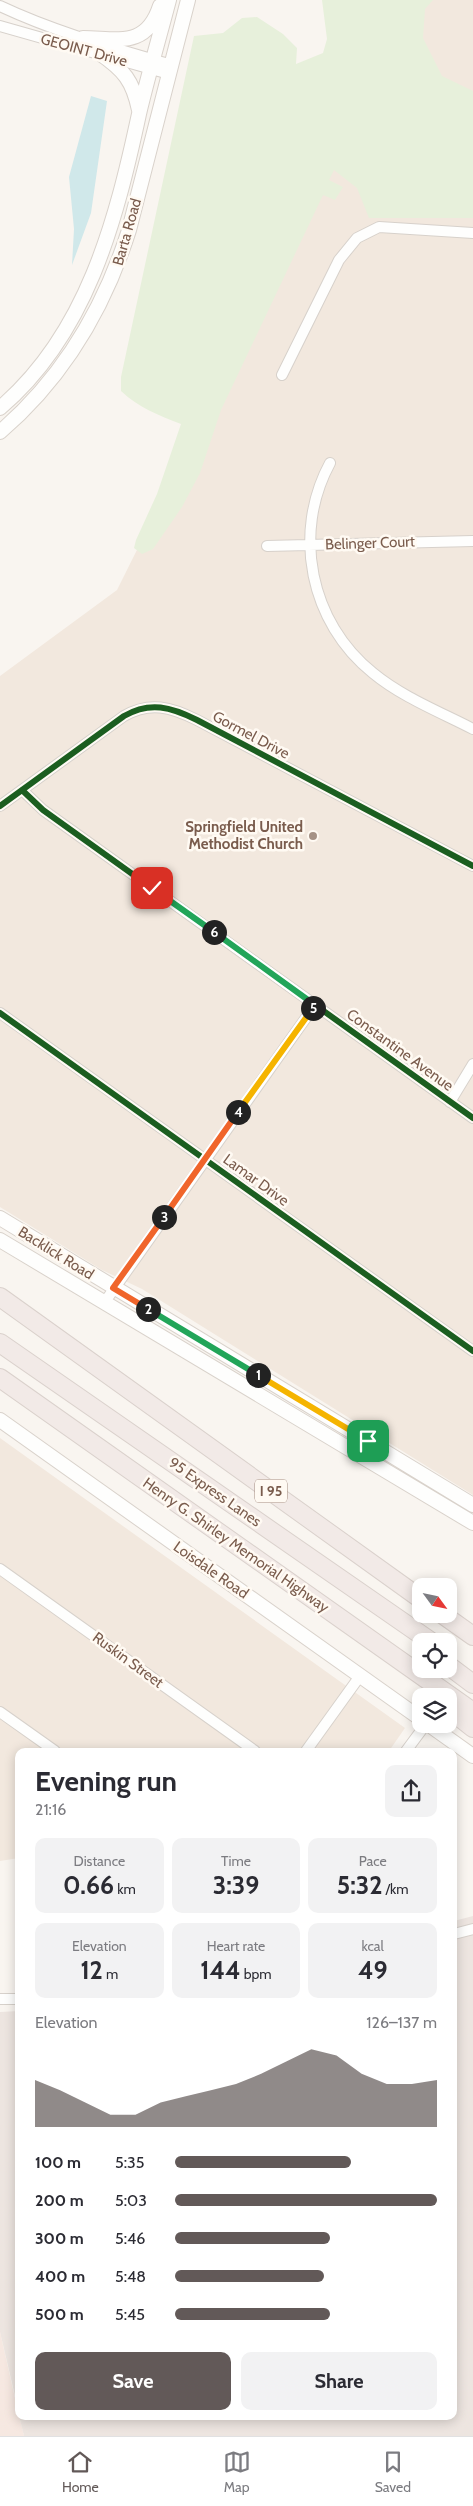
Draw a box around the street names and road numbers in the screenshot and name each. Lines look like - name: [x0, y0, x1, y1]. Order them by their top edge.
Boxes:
- street label: GEOINT Drive: [39, 30, 130, 70]
- street label: Barta Road: [109, 196, 145, 268]
- street label: Belinger Court: [325, 532, 415, 554]
- street label: Gormel Drive: [210, 707, 293, 763]
- street label: Constantine Avenue: [343, 1005, 457, 1095]
- street label: Lamar Drive: [220, 1150, 293, 1210]
- street label: Backlick Road: [15, 1223, 97, 1283]
- street label: 95 Express Lanes: [165, 1453, 265, 1531]
- street label: Henry G. Shirley Memorial Highway: [140, 1474, 333, 1617]
- road number: I 95: [255, 1480, 287, 1502]
- street label: Loisdale Road: [170, 1538, 252, 1602]
- street label: Ruskin Street: [89, 1628, 167, 1692]

